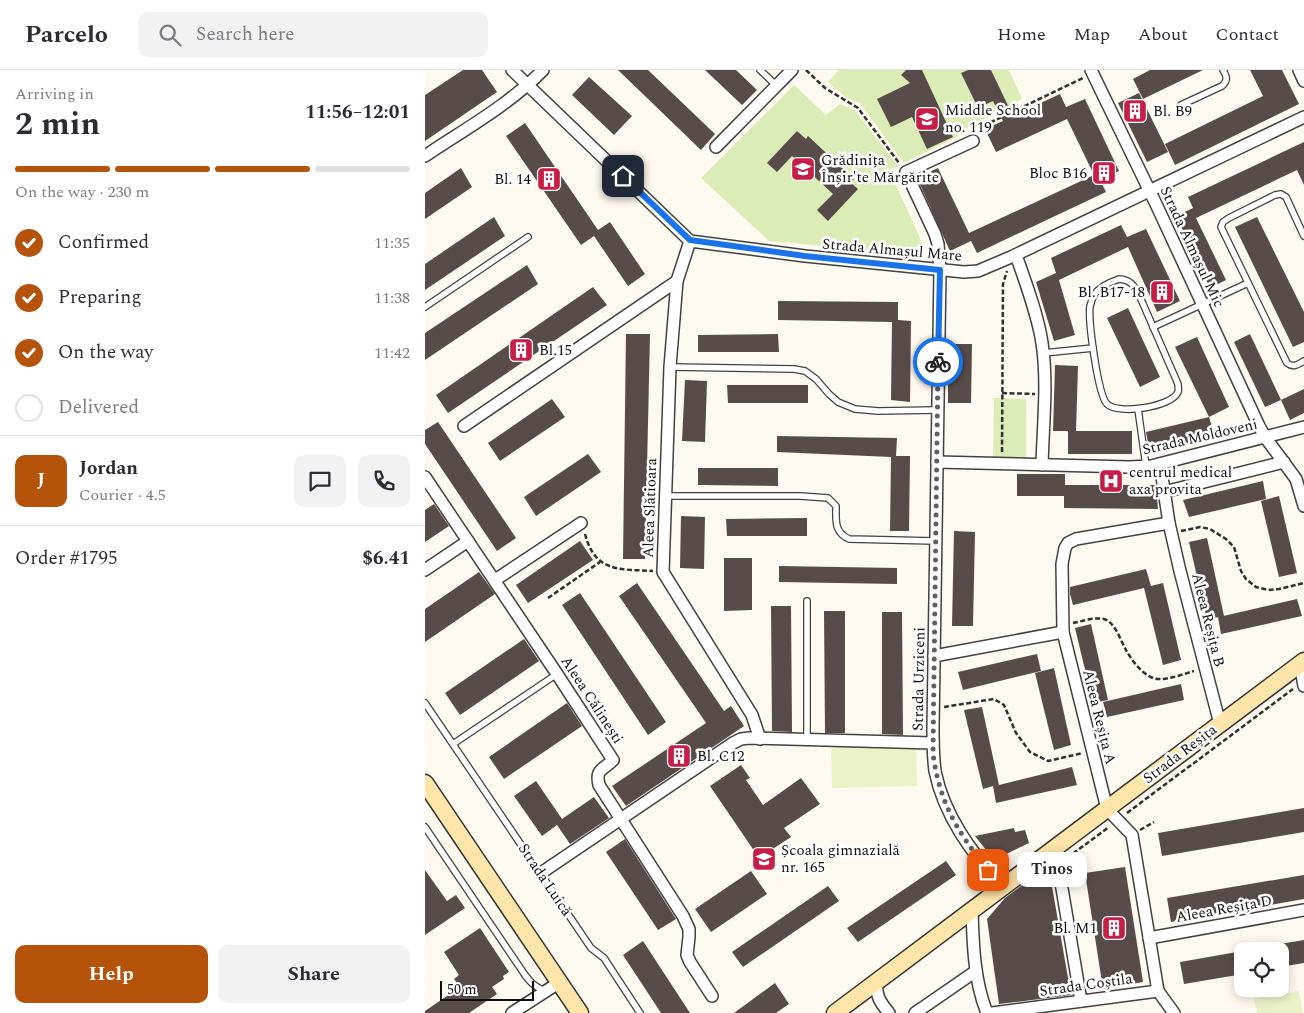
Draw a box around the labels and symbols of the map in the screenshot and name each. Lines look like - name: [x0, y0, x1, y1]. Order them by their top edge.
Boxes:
- building icon: Bl. B9: [1122, 98, 1148, 124]
- place label: Middle School no. 119: [945, 99, 1041, 139]
- place label: Bl. B9: [1153, 100, 1192, 123]
- school or university icon: Middle School no. 119: [914, 106, 940, 132]
- place label: Grădinița Înșir'te Mărgărite: [821, 149, 939, 189]
- pin: [602, 155, 644, 197]
- school or university icon: Grădinița Înșir'te Mărgărite: [790, 156, 816, 182]
- building icon: Bloc B16: [1091, 160, 1117, 186]
- place label: Bloc B16: [1029, 162, 1087, 185]
- building icon: Bl. 14: [536, 166, 562, 192]
- place label: Bl. 14: [494, 168, 531, 191]
- street label: Strada Almașul Mic: [1154, 183, 1230, 311]
- street label: Strada Almașul Mare: [821, 232, 963, 268]
- building icon: Bl. B17-18: [1149, 279, 1175, 305]
- place label: Bl. B17-18: [1078, 281, 1145, 304]
- building icon: Bl.15: [508, 337, 534, 363]
- courier: [913, 337, 963, 387]
- place label: Bl.15: [539, 339, 572, 362]
- street label: Strada Moldoveni: [1140, 413, 1260, 461]
- street label: Aleea Slătioara: [637, 457, 663, 558]
- place label: centrul medical axa provita: [1129, 461, 1232, 501]
- hospital icon: centrul medical axa provita: [1098, 468, 1124, 494]
- street label: Aleea Reșița B: [1185, 571, 1231, 669]
- street label: Strada Urziceni: [907, 627, 931, 731]
- street label: Aleea Călinești: [555, 651, 629, 749]
- street label: Aleea Reșița A: [1076, 667, 1122, 767]
- street label: Strada Reșița: [1138, 718, 1222, 790]
- building icon: Bl. C12: [666, 743, 692, 769]
- place label: Bl. C12: [697, 745, 745, 768]
- street label: Strada Luică: [512, 839, 578, 922]
- place label: Școala gimnazială nr. 165: [781, 839, 901, 879]
- school or university icon: Școala gimnazială nr. 165: [751, 846, 777, 872]
- pin: [967, 849, 1009, 891]
- callout: Tinos: [1018, 852, 1088, 888]
- street label: Aleea Reșița D: [1174, 889, 1274, 929]
- building icon: Bl. M1: [1101, 915, 1127, 941]
- place label: Bl. M1: [1053, 917, 1097, 940]
- street label: Strada Coștila: [1038, 967, 1135, 1003]
- scale bar: [440, 978, 534, 1001]

